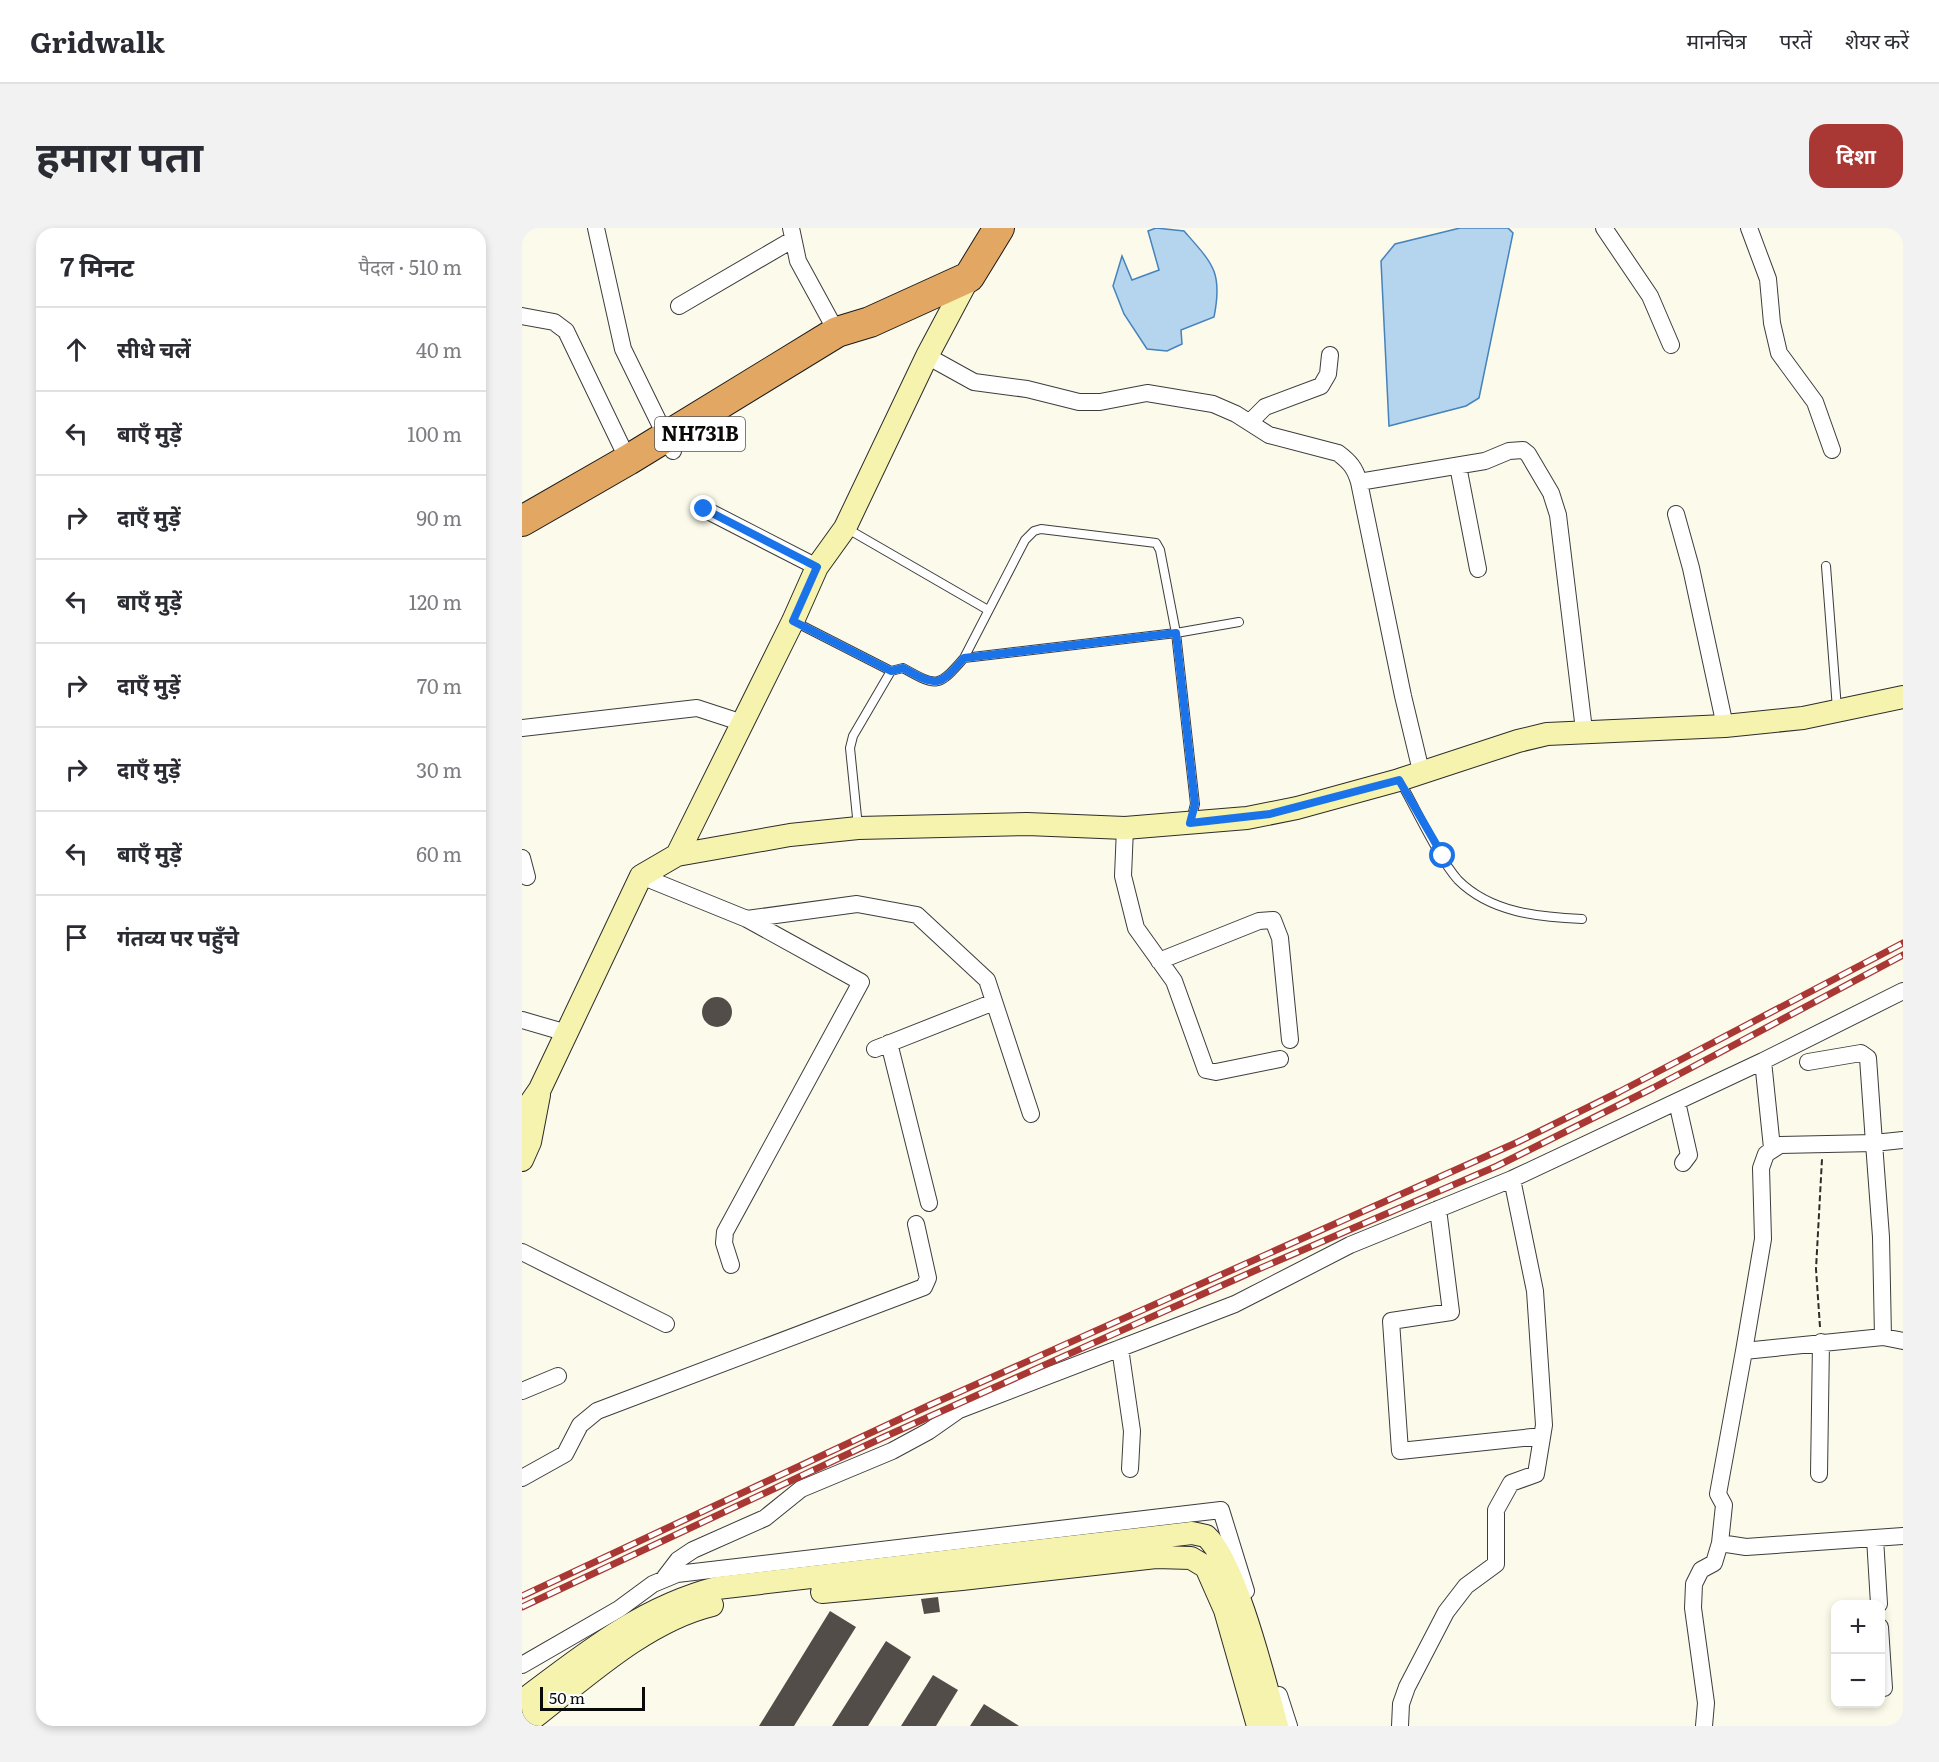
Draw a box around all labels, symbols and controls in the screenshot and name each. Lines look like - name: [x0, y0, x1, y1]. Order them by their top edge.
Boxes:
- text: Gridwalk: [30, 20, 165, 62]
- text: मानचित्र: [1687, 24, 1747, 55]
- text: परतें: [1780, 24, 1812, 55]
- text: शेयर करें: [1845, 24, 1909, 55]
- text: हमारा पता: [36, 123, 203, 185]
- button: दिशा: [1809, 124, 1903, 188]
- text: 7 मिनट: [60, 246, 134, 285]
- text: पैदल · 510 m: [359, 251, 462, 281]
- text: सीधे चलें: [117, 332, 191, 365]
- icon: ahead: [60, 333, 93, 366]
- text: 40 m: [416, 334, 462, 364]
- text: बाएँ मुड़ें: [117, 416, 182, 449]
- icon: left: [60, 417, 93, 450]
- road number: NH731B: [655, 417, 745, 451]
- text: 100 m: [407, 418, 462, 448]
- route end: [690, 495, 716, 521]
- text: दाएँ मुड़ें: [117, 500, 180, 533]
- icon: right: [60, 501, 93, 534]
- text: 90 m: [417, 502, 462, 532]
- text: बाएँ मुड़ें: [117, 584, 182, 617]
- icon: left: [60, 585, 93, 618]
- text: 120 m: [409, 586, 462, 616]
- text: दाएँ मुड़ें: [117, 668, 180, 701]
- icon: right: [60, 669, 93, 702]
- text: 70 m: [417, 670, 462, 700]
- text: दाएँ मुड़ें: [117, 752, 180, 785]
- icon: right: [60, 753, 93, 786]
- text: 30 m: [416, 754, 462, 784]
- text: बाएँ मुड़ें: [117, 836, 182, 869]
- icon: left: [60, 837, 93, 870]
- text: 60 m: [416, 838, 462, 868]
- route start: [1429, 842, 1455, 868]
- text: गंतव्य पर पहुँचे: [117, 920, 239, 953]
- icon: arrive: [60, 921, 93, 954]
- map controls: [1831, 1600, 1885, 1708]
- button: +: [1831, 1600, 1885, 1654]
- button: −: [1831, 1654, 1885, 1708]
- scale bar: [540, 1684, 645, 1712]
- text: 50 m: [549, 1685, 585, 1709]

